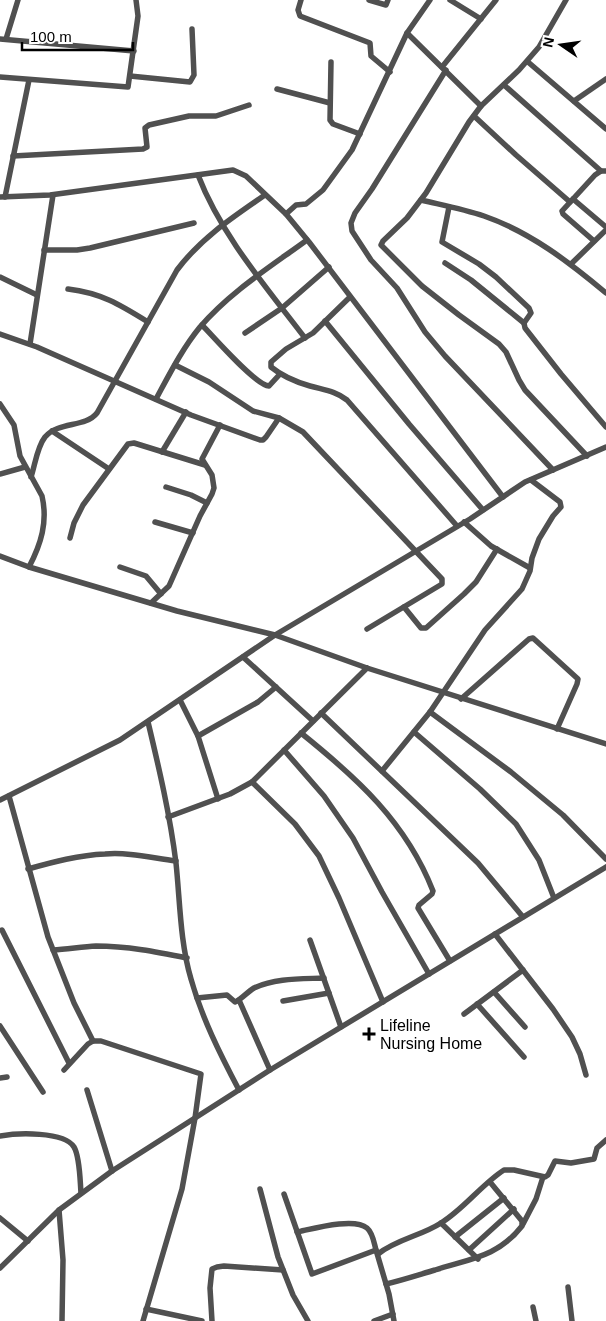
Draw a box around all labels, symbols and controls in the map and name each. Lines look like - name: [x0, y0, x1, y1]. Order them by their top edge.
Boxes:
- scale bar: [22, 20, 134, 52]
- north arrow: [536, 20, 586, 70]
- text: 100 m: [30, 28, 72, 45]
- text: N: [539, 35, 557, 49]
- place label: Lifeline Nursing Home: [380, 1017, 482, 1052]
- marker: Lifeline Nursing Home: [362, 1027, 376, 1041]

